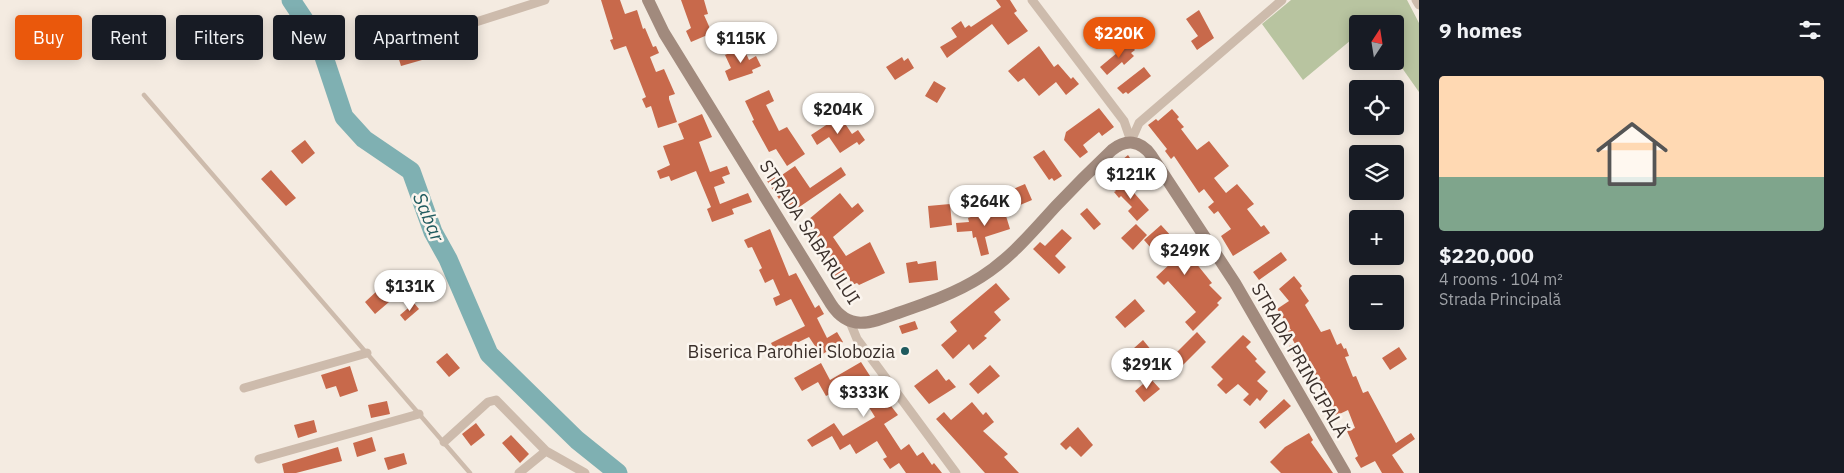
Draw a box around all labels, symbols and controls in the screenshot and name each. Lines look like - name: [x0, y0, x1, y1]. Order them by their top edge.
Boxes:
- chip: Buy: [15, 15, 82, 60]
- chip: Rent: [92, 15, 166, 60]
- chip: Filters: [176, 15, 263, 60]
- chip: New: [273, 15, 345, 60]
- chip: Apartment: [355, 15, 478, 60]
- north arrow: [1349, 15, 1404, 70]
- map controls: [1349, 15, 1404, 330]
- text: 9 homes: [1439, 16, 1522, 44]
- icon: filters: [1796, 16, 1824, 44]
- pin: $220K: [1084, 17, 1154, 59]
- pin: $115K: [706, 22, 776, 64]
- text: $220K: [1094, 23, 1144, 43]
- text: $115K: [716, 28, 766, 48]
- button: locate: [1349, 80, 1404, 135]
- pin: $204K: [803, 92, 873, 135]
- text: $204K: [813, 99, 863, 119]
- icon: home: [1587, 109, 1677, 199]
- button: layers: [1349, 145, 1404, 200]
- street label: STRADA SABARULUI: [755, 155, 865, 309]
- pin: $121K: [1096, 158, 1166, 200]
- text: $121K: [1106, 164, 1156, 184]
- pin: $264K: [950, 184, 1020, 227]
- water label: Sabar: [408, 189, 450, 246]
- text: $264K: [960, 191, 1010, 211]
- button: +: [1349, 210, 1404, 265]
- pin: $249K: [1150, 234, 1220, 276]
- text: $249K: [1160, 240, 1210, 260]
- text: $220,000: [1439, 241, 1534, 269]
- text: 4 rooms · 104 m²: [1439, 269, 1563, 289]
- pin: $131K: [375, 270, 445, 312]
- button: −: [1349, 275, 1404, 330]
- text: $131K: [385, 276, 435, 296]
- street label: STRADA PRINCIPALĂ: [1246, 279, 1354, 442]
- text: Strada Principală: [1439, 289, 1561, 309]
- place label: Biserica Parohiei Slobozia: [687, 340, 895, 363]
- marker: Biserica Parohiei Slobozia: [899, 345, 911, 357]
- pin: $291K: [1112, 348, 1182, 390]
- text: $291K: [1122, 354, 1172, 374]
- pin: $333K: [829, 376, 899, 418]
- text: $333K: [839, 382, 889, 402]

